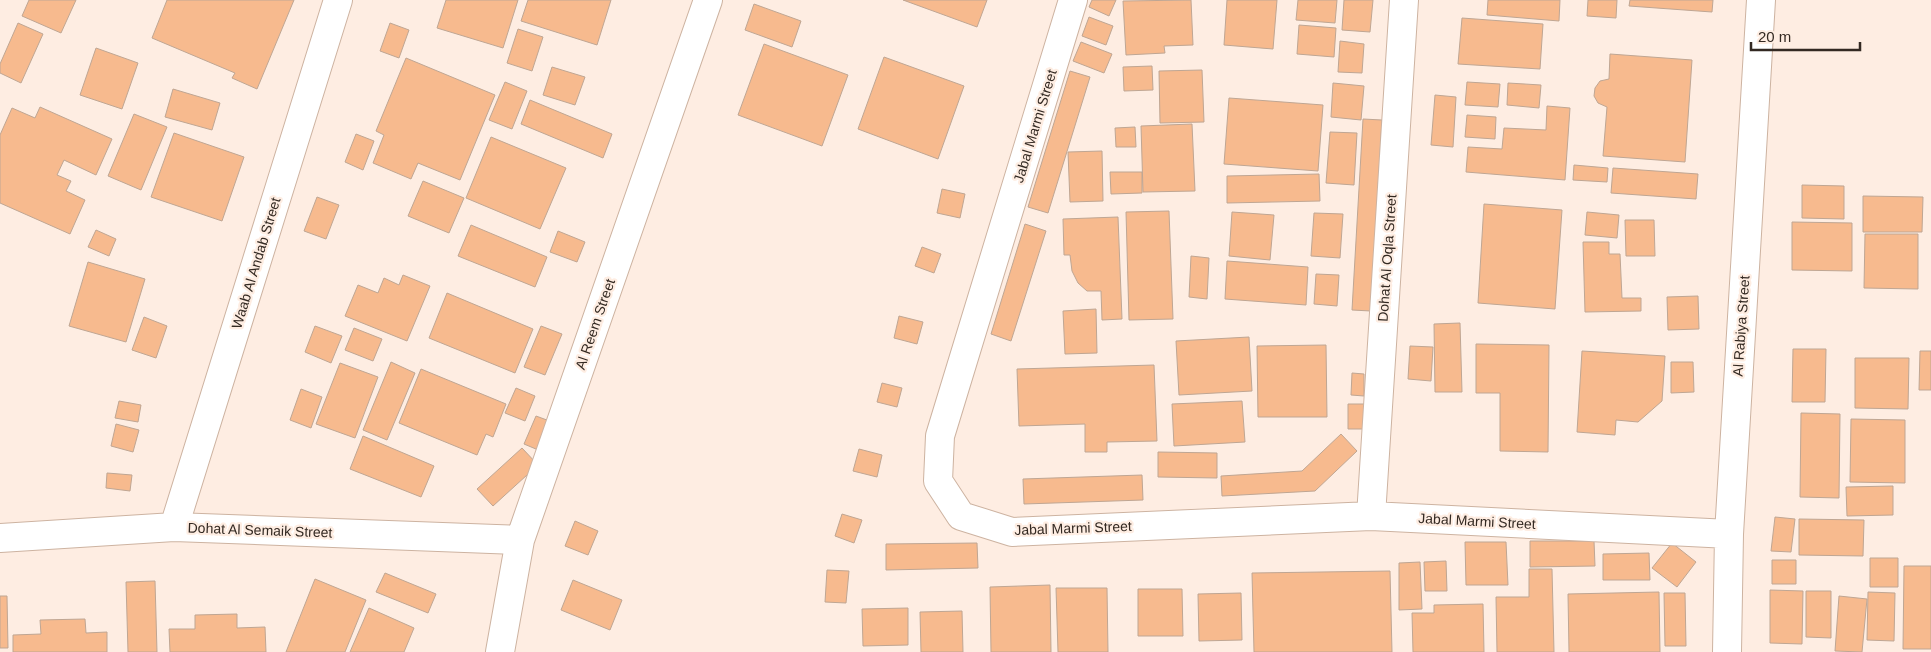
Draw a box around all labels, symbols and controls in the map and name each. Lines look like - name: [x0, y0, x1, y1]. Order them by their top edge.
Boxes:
- scale bar: [1751, 20, 1860, 52]
- text: 20 m: [1758, 28, 1791, 45]
- street label: Jabal Marmi Street: [1010, 67, 1060, 185]
- street label: Dohat Al Oqla Street: [1375, 194, 1399, 322]
- street label: Waab Al Andab Street: [228, 195, 284, 331]
- street label: Al Rabiya Street: [1729, 275, 1753, 377]
- street label: Al Reem Street: [572, 276, 618, 371]
- street label: Jabal Marmi Street: [1418, 510, 1536, 532]
- street label: Jabal Marmi Street: [1014, 518, 1132, 538]
- street label: Dohat Al Semaik Street: [187, 519, 333, 541]

